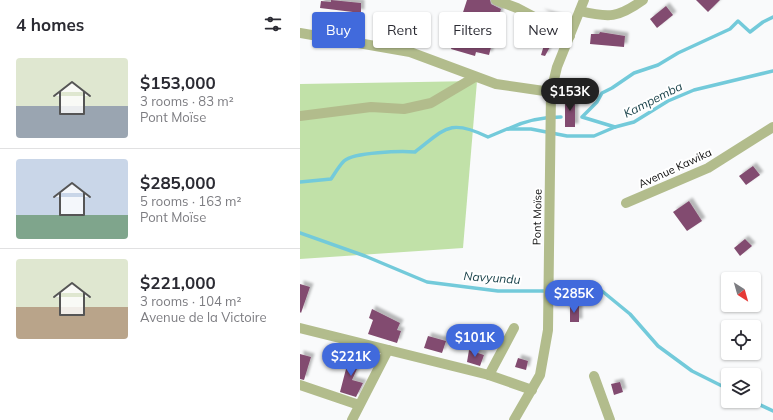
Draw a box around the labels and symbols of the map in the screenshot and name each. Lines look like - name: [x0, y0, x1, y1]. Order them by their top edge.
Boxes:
- pin: $153K: [542, 78, 598, 112]
- water label: Kampemba: [621, 78, 685, 121]
- street label: Avenue Kawika: [636, 145, 714, 191]
- street label: Pont Moïse: [530, 189, 544, 245]
- water label: Navyundu: [463, 268, 521, 287]
- north arrow: [721, 272, 761, 312]
- pin: $285K: [546, 280, 602, 314]
- pin: $101K: [447, 324, 503, 358]
- pin: $221K: [323, 343, 379, 377]

